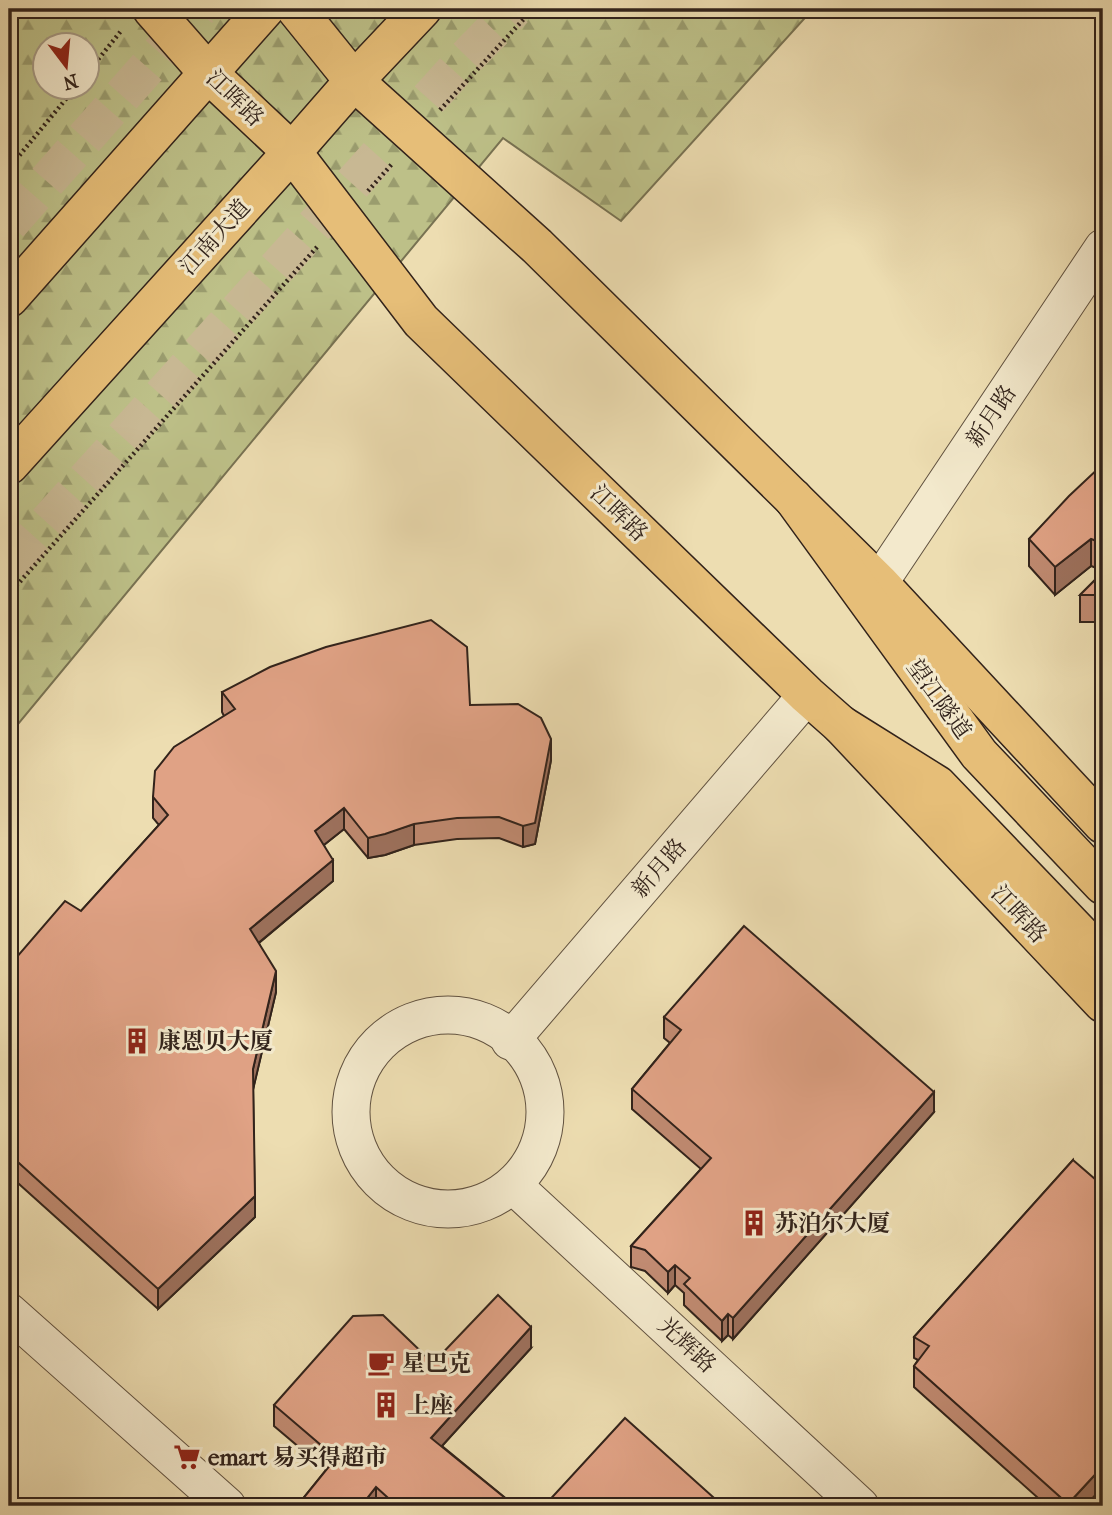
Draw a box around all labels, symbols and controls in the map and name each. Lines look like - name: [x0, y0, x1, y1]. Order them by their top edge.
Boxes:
- north arrow: [32, 32, 102, 102]
- street label: 江晖路: [201, 64, 269, 132]
- text: N: [60, 69, 80, 94]
- street label: 江南大道: [174, 194, 256, 280]
- street label: 新月路: [961, 380, 1021, 452]
- street label: 江晖路: [585, 479, 653, 547]
- street label: 望江隧道: [901, 654, 977, 744]
- street label: 新月路: [626, 833, 692, 903]
- street label: 江晖路: [986, 880, 1052, 948]
- building icon: 康恩贝大厦: [122, 1026, 152, 1056]
- place label: 康恩贝大厦: [158, 1028, 273, 1055]
- building icon: 苏泊尔大厦: [739, 1208, 769, 1238]
- place label: 苏泊尔大厦: [775, 1210, 890, 1237]
- street label: 光辉路: [653, 1312, 721, 1378]
- cafe icon: 星巴克: [366, 1348, 396, 1378]
- place label: 星巴克: [402, 1350, 471, 1377]
- building icon: 上座: [371, 1390, 401, 1420]
- place label: 上座: [407, 1392, 453, 1419]
- supermarket icon: emart 易买得超市: [172, 1442, 202, 1472]
- place label: emart 易买得超市: [208, 1444, 387, 1471]

